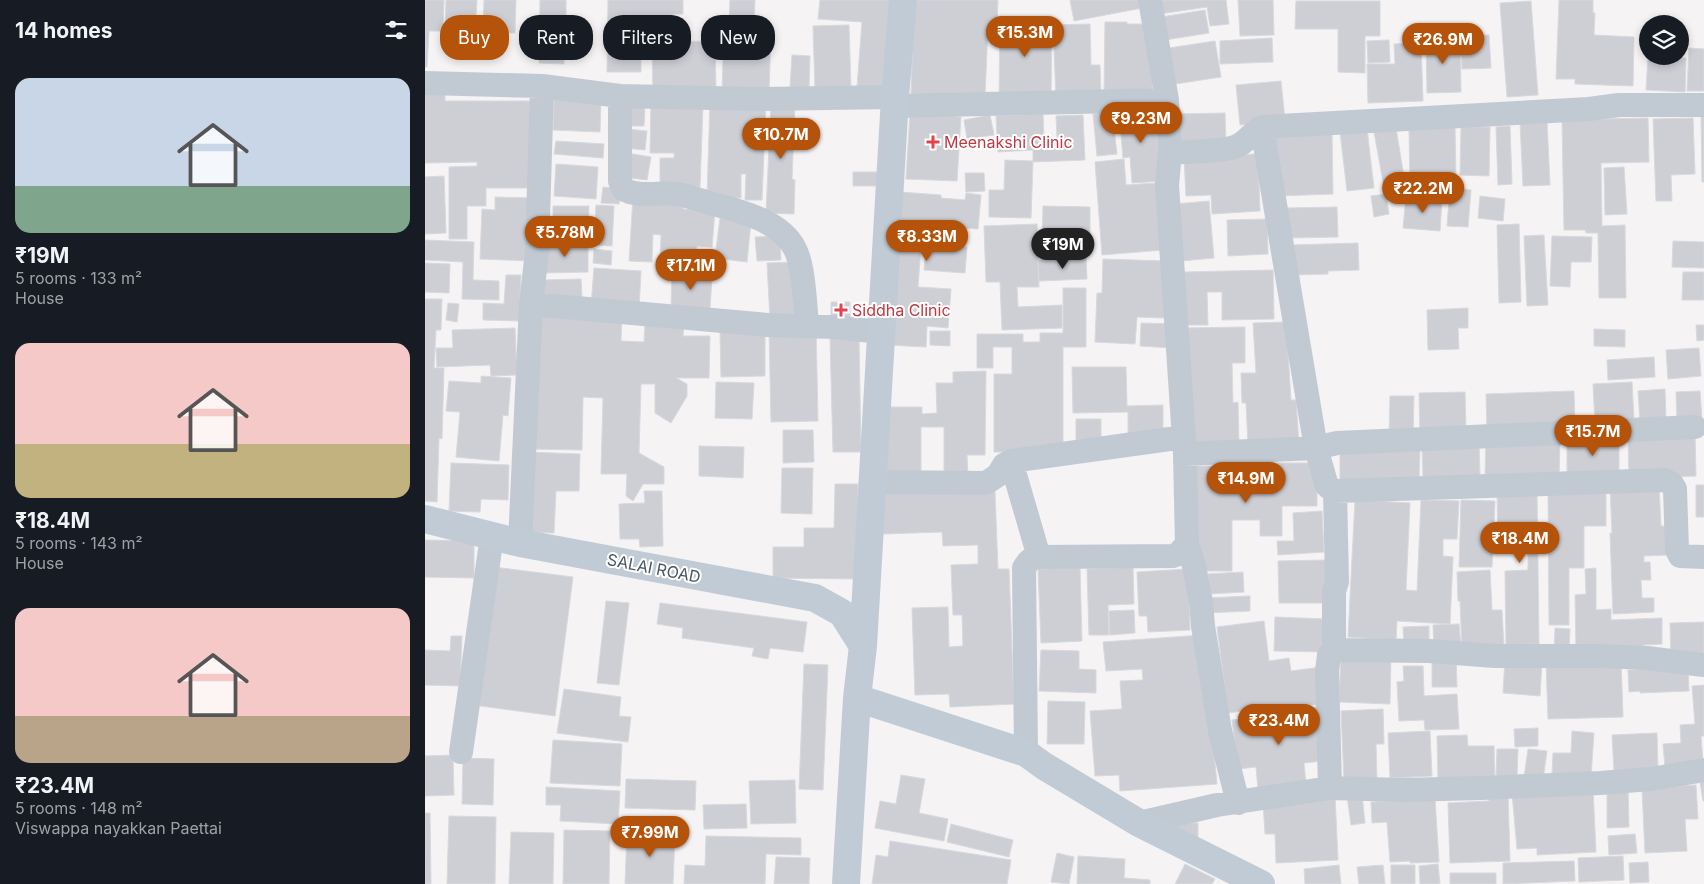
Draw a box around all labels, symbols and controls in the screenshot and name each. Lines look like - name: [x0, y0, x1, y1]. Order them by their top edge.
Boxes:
- chip: Buy: [440, 15, 509, 60]
- chip: Rent: [519, 15, 593, 60]
- chip: Filters: [603, 15, 691, 60]
- chip: New: [701, 15, 775, 60]
- pin: ₹15.3M: [984, 15, 1066, 58]
- map controls: [1639, 15, 1689, 65]
- button: layers: [1639, 15, 1689, 65]
- icon: filters: [382, 16, 410, 44]
- text: 14 homes: [15, 18, 113, 43]
- text: ₹15.3M: [997, 22, 1053, 42]
- pin: ₹26.9M: [1402, 22, 1484, 65]
- text: ₹26.9M: [1413, 29, 1473, 49]
- pin: ₹9.23M: [1100, 102, 1182, 144]
- text: ₹9.23M: [1111, 108, 1171, 128]
- icon: home: [168, 110, 258, 200]
- pin: ₹10.7M: [740, 118, 822, 160]
- text: ₹10.7M: [753, 124, 809, 144]
- place label: Meenakshi Clinic: [944, 132, 1073, 152]
- marker: Meenakshi Clinic: [926, 135, 940, 149]
- pin: ₹22.2M: [1382, 172, 1464, 214]
- text: ₹22.2M: [1393, 178, 1453, 198]
- pin: ₹5.78M: [524, 216, 606, 258]
- pin: ₹8.33M: [886, 220, 968, 262]
- text: ₹5.78M: [536, 222, 594, 242]
- text: ₹8.33M: [897, 226, 957, 246]
- pin: ₹19M: [1033, 228, 1093, 270]
- text: ₹19M: [1042, 234, 1084, 254]
- text: ₹19M: [15, 243, 69, 268]
- pin: ₹17.1M: [650, 248, 732, 291]
- text: ₹17.1M: [666, 255, 716, 275]
- text: 5 rooms · 133 m²: [15, 268, 142, 288]
- text: House: [15, 288, 64, 308]
- place label: Siddha Clinic: [852, 300, 951, 320]
- marker: Siddha Clinic: [834, 303, 848, 317]
- icon: home: [168, 375, 258, 465]
- pin: ₹15.7M: [1552, 414, 1634, 457]
- text: ₹15.7M: [1565, 421, 1621, 441]
- pin: ₹14.9M: [1205, 462, 1287, 504]
- text: ₹14.9M: [1218, 468, 1274, 488]
- text: ₹18.4M: [15, 508, 90, 533]
- pin: ₹18.4M: [1479, 522, 1561, 564]
- text: ₹18.4M: [1491, 528, 1549, 548]
- text: 5 rooms · 143 m²: [15, 533, 143, 553]
- street label: SALAI ROAD: [606, 549, 702, 587]
- text: House: [15, 553, 64, 573]
- icon: home: [168, 640, 258, 730]
- pin: ₹23.4M: [1238, 704, 1320, 746]
- text: ₹23.4M: [1249, 710, 1309, 730]
- text: ₹23.4M: [15, 773, 94, 798]
- text: 5 rooms · 148 m²: [15, 798, 143, 818]
- pin: ₹7.99M: [609, 816, 691, 858]
- text: Viswappa nayakkan Paettai: [15, 818, 222, 838]
- text: ₹7.99M: [621, 822, 679, 842]

